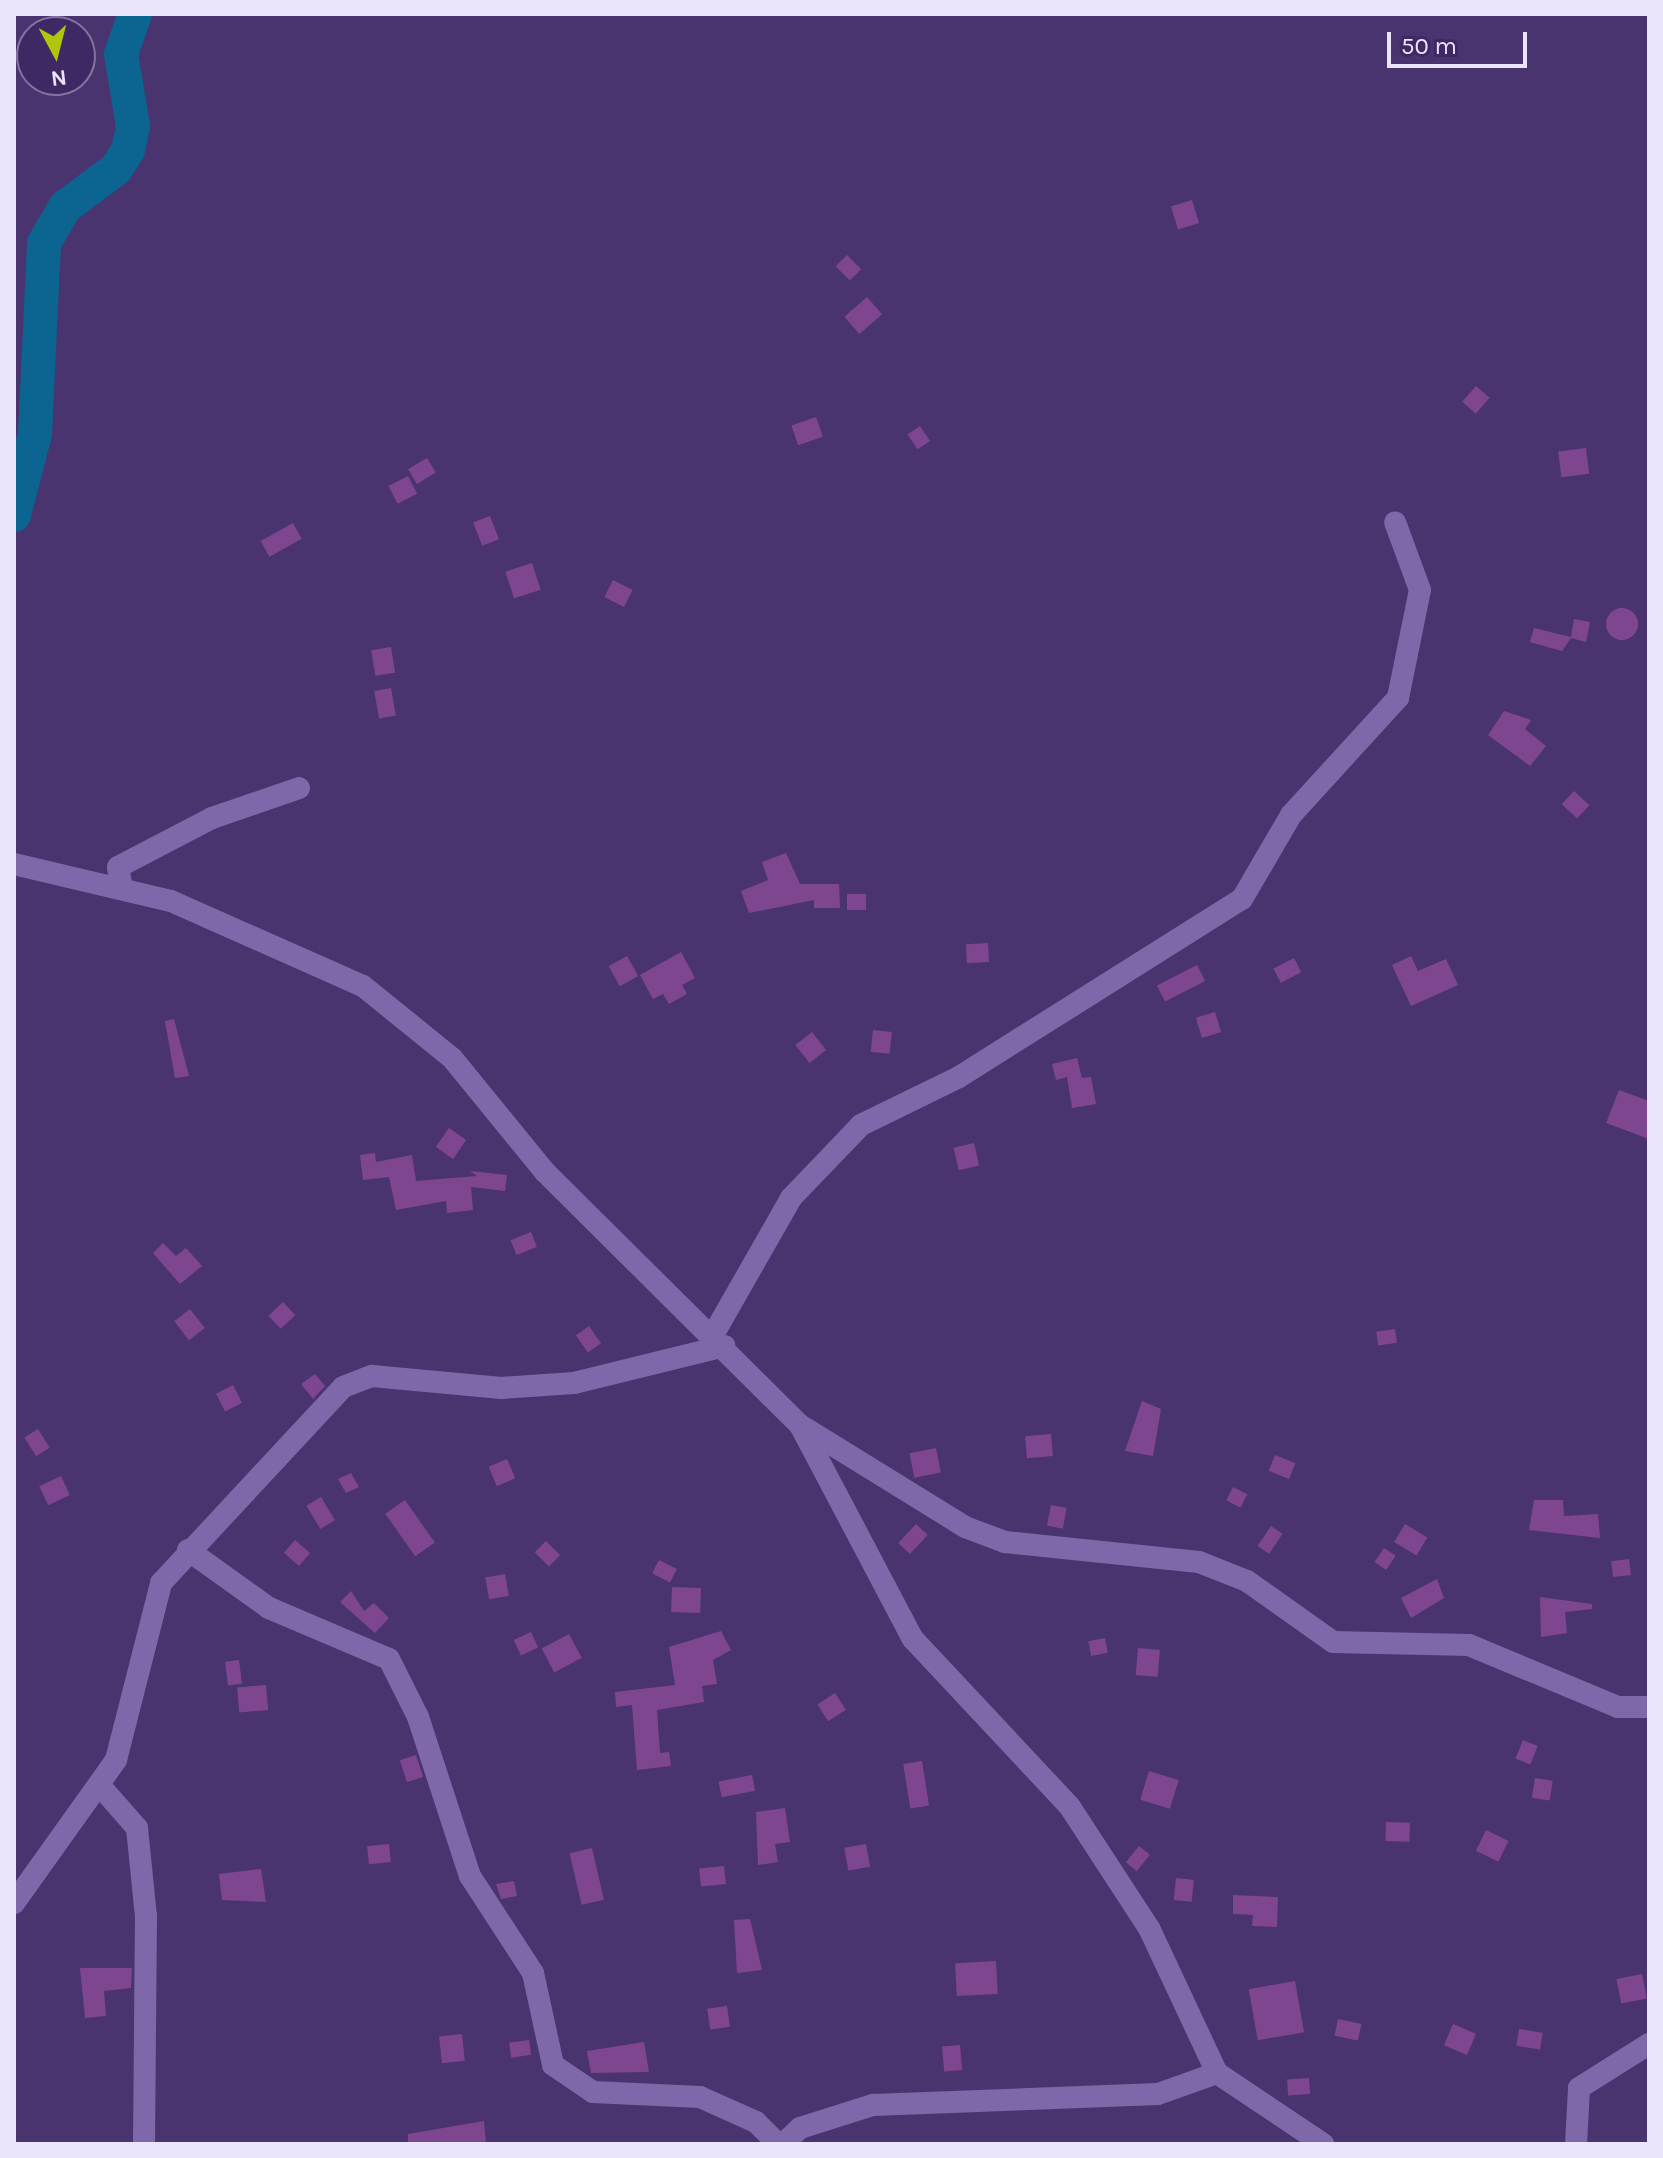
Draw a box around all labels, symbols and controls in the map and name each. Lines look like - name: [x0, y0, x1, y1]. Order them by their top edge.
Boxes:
- north arrow: [16, 16, 96, 96]
- scale bar: [1391, 16, 1531, 66]
- text: 50 m: [1401, 32, 1457, 60]
- text: N: [49, 64, 68, 92]

